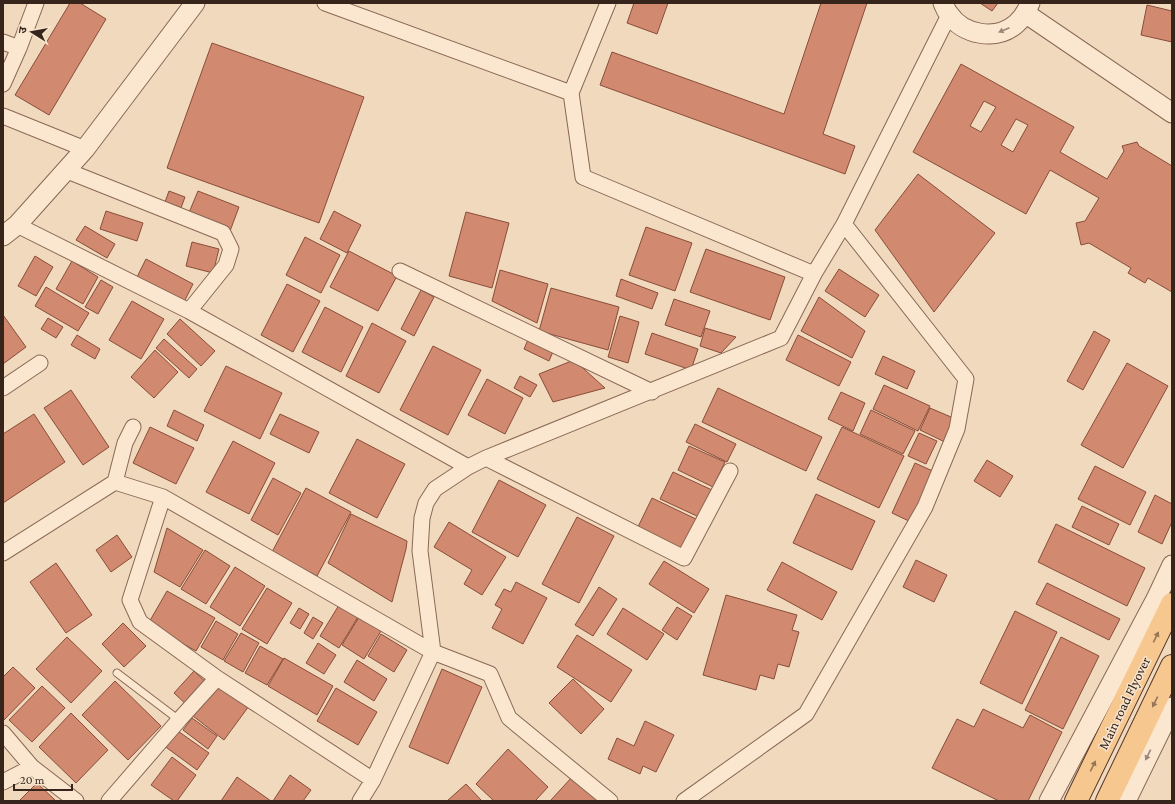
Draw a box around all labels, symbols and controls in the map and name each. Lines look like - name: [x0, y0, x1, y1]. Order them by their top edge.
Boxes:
- north arrow: [12, 12, 52, 52]
- text: उ: [16, 25, 29, 34]
- one-way arrow: [998, 26, 1010, 33]
- one-way arrow: [1153, 631, 1159, 642]
- street label: Main road Flyover: [1095, 654, 1153, 752]
- one-way arrow: [1152, 696, 1158, 707]
- one-way arrow: [1145, 749, 1152, 761]
- one-way arrow: [1090, 760, 1096, 772]
- scale bar: [14, 766, 72, 792]
- text: 20 m: [20, 773, 45, 787]

